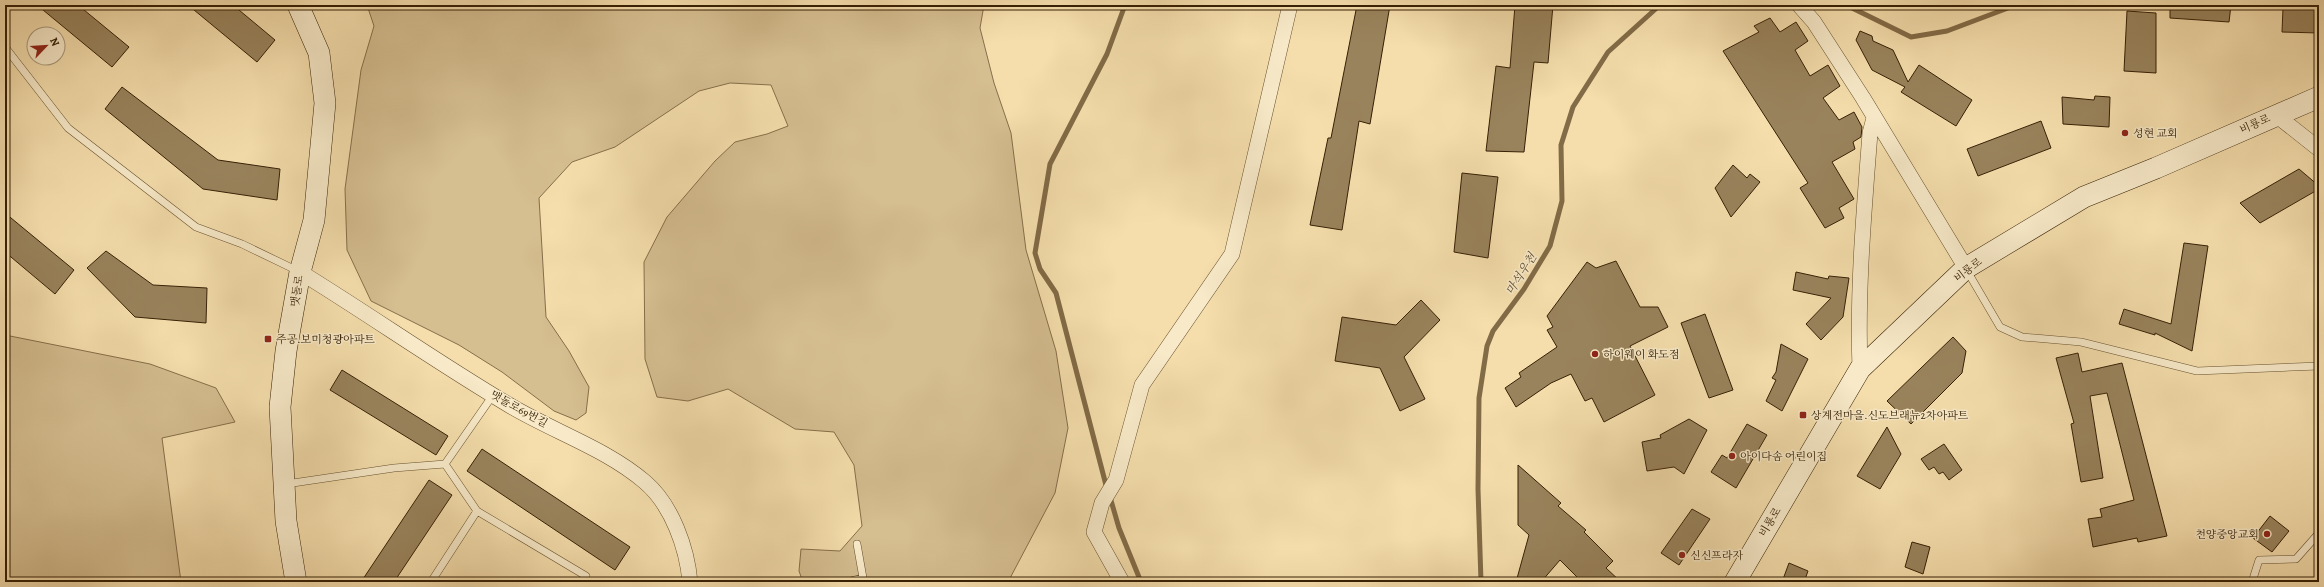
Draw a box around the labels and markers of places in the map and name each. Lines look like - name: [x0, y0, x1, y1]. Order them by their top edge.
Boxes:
- place label: 성현 교회: [2133, 126, 2178, 141]
- marker: 성현 교회: [2120, 128, 2130, 138]
- place label: 주공.보미청광아파트: [276, 332, 375, 347]
- marker: 주공.보미청광아파트: [263, 334, 273, 344]
- place label: 하이웨이 화도점: [1603, 347, 1680, 362]
- marker: 하이웨이 화도점: [1590, 349, 1600, 359]
- place label: 상계전마을.신도브래뉴2차아파트: [1811, 408, 1969, 423]
- marker: 상계전마을.신도브래뉴2차아파트: [1798, 410, 1808, 420]
- place label: 아이다솜 어린이집: [1740, 449, 1827, 464]
- marker: 아이다솜 어린이집: [1727, 451, 1737, 461]
- place label: 천양중앙교회: [2195, 527, 2259, 542]
- marker: 천양중앙교회: [2262, 529, 2272, 539]
- place label: 신신프라자: [1690, 548, 1744, 563]
- marker: 신신프라자: [1677, 550, 1687, 560]

